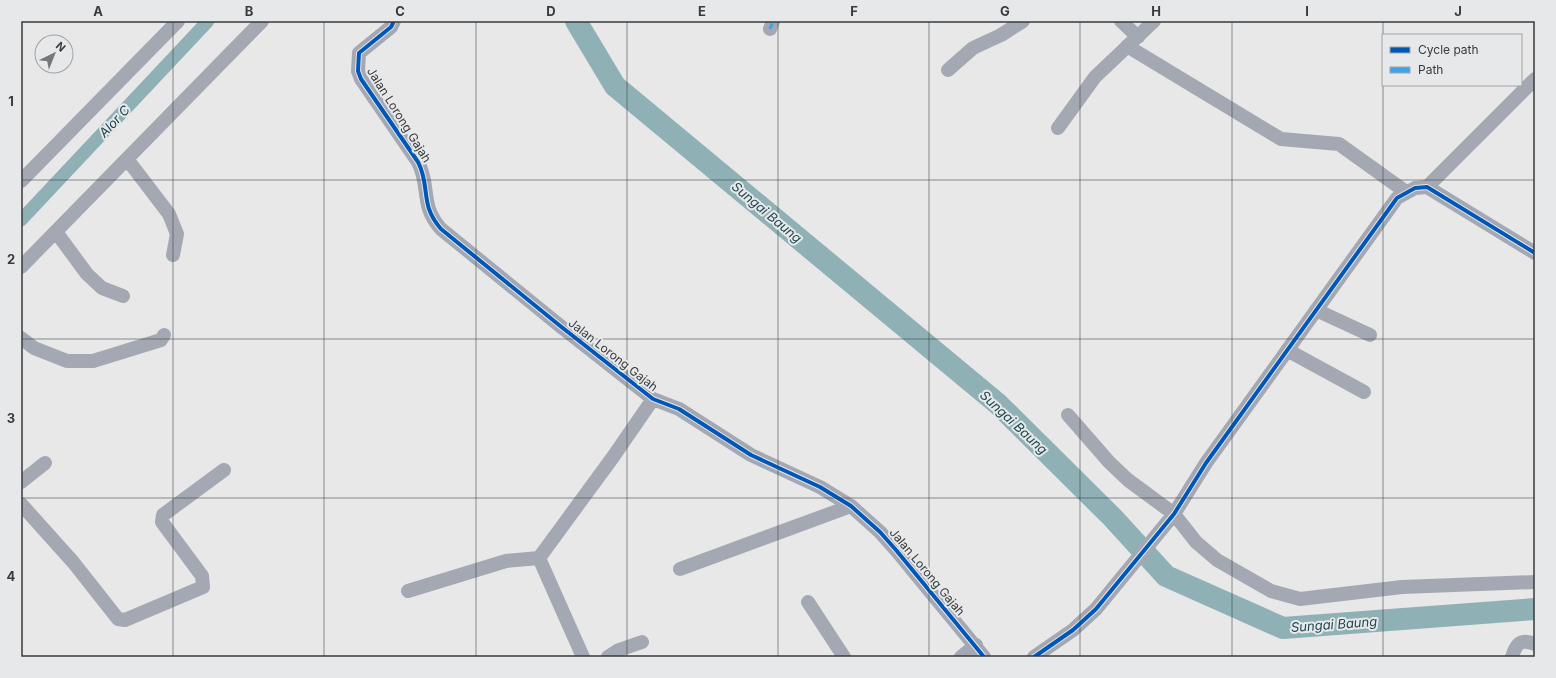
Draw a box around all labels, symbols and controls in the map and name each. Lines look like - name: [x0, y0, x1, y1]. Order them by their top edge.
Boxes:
- text: A: [93, 3, 103, 19]
- text: B: [245, 3, 254, 19]
- text: C: [395, 3, 405, 19]
- text: D: [546, 3, 556, 19]
- text: E: [698, 3, 706, 19]
- text: F: [850, 3, 858, 19]
- text: G: [1000, 3, 1010, 19]
- text: H: [1151, 3, 1161, 19]
- text: I: [1305, 3, 1309, 19]
- text: J: [1454, 3, 1462, 19]
- north arrow: [34, 34, 74, 74]
- legend: [1382, 34, 1522, 86]
- text: N: [53, 39, 69, 55]
- text: Cycle path: [1418, 42, 1479, 57]
- text: Path: [1418, 62, 1443, 77]
- street label: Jalan Lorong Gajah: [364, 64, 435, 165]
- text: 1: [8, 93, 14, 109]
- water label: Alor C: [95, 101, 133, 141]
- water label: Sungai Baung: [729, 178, 805, 246]
- text: 2: [7, 251, 15, 267]
- street label: Jalan Lorong Gajah: [566, 315, 661, 394]
- water label: Sungai Baung: [977, 387, 1051, 457]
- text: 3: [7, 410, 15, 426]
- street label: Jalan Lorong Gajah: [886, 525, 968, 618]
- text: 4: [7, 568, 16, 584]
- water label: Sungai Baung: [1290, 613, 1378, 635]

